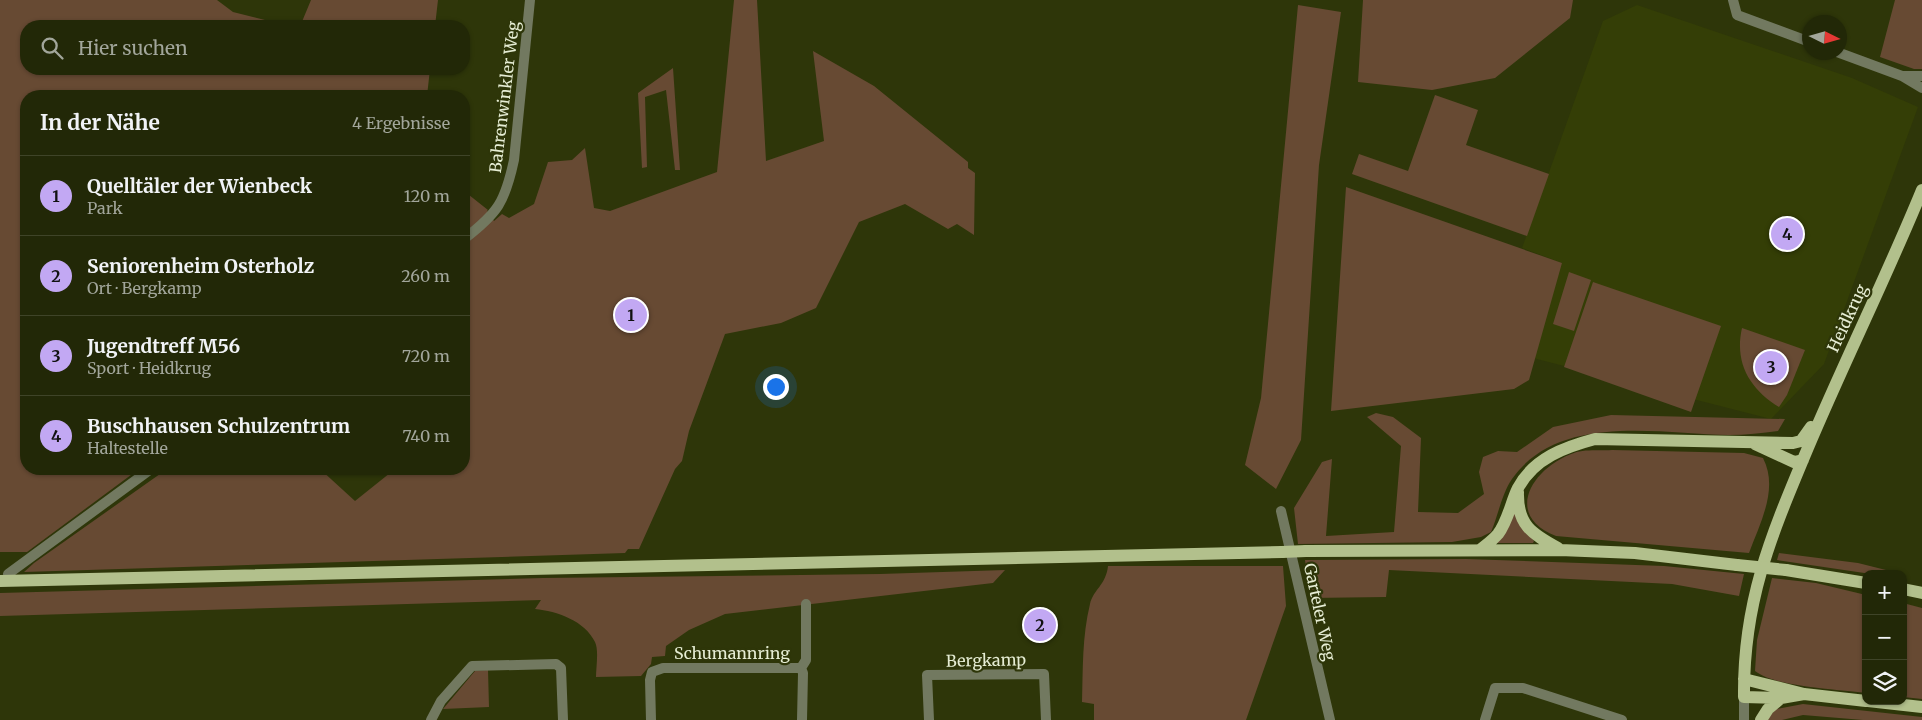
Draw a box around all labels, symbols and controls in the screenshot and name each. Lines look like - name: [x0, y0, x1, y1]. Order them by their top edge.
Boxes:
- north arrow: [1802, 15, 1847, 60]
- search box: [20, 20, 470, 75]
- street label: Bahrenwinkler Weg: [485, 20, 523, 174]
- icon: search: [38, 34, 66, 62]
- text: Hier suchen: [78, 36, 188, 60]
- text: In der Nähe: [40, 109, 160, 136]
- text: 4 Ergebnisse: [352, 113, 450, 133]
- text: Quelltäler der Wienbeck: [87, 174, 312, 198]
- text: 1: [52, 186, 60, 206]
- text: 120 m: [404, 186, 450, 206]
- text: Park: [87, 198, 123, 218]
- pin: 4: [1771, 215, 1803, 253]
- text: Seniorenheim Osterholz: [87, 254, 314, 278]
- text: 2: [51, 266, 61, 286]
- text: 260 m: [401, 266, 450, 286]
- text: Ort · Bergkamp: [87, 278, 201, 298]
- street label: Heidkrug: [1823, 281, 1872, 355]
- pin: 1: [615, 296, 647, 334]
- text: Jugendtreff M56: [87, 334, 240, 358]
- text: 3: [51, 346, 61, 366]
- text: 720 m: [402, 346, 450, 366]
- pin: 3: [1755, 348, 1787, 386]
- text: Sport · Heidkrug: [87, 358, 211, 378]
- your location: [763, 374, 789, 400]
- text: Buschhausen Schulzentrum: [87, 414, 350, 438]
- text: 4: [51, 426, 61, 446]
- text: 740 m: [403, 426, 450, 446]
- text: Haltestelle: [87, 438, 168, 458]
- street label: Garteler Weg: [1300, 561, 1340, 663]
- map controls: [1862, 570, 1907, 705]
- button: +: [1862, 570, 1907, 615]
- pin: 2: [1024, 606, 1056, 644]
- button: −: [1862, 615, 1907, 660]
- street label: Schumannring: [674, 643, 790, 663]
- street label: Bergkamp: [946, 649, 1026, 671]
- button: layers: [1862, 660, 1907, 705]

